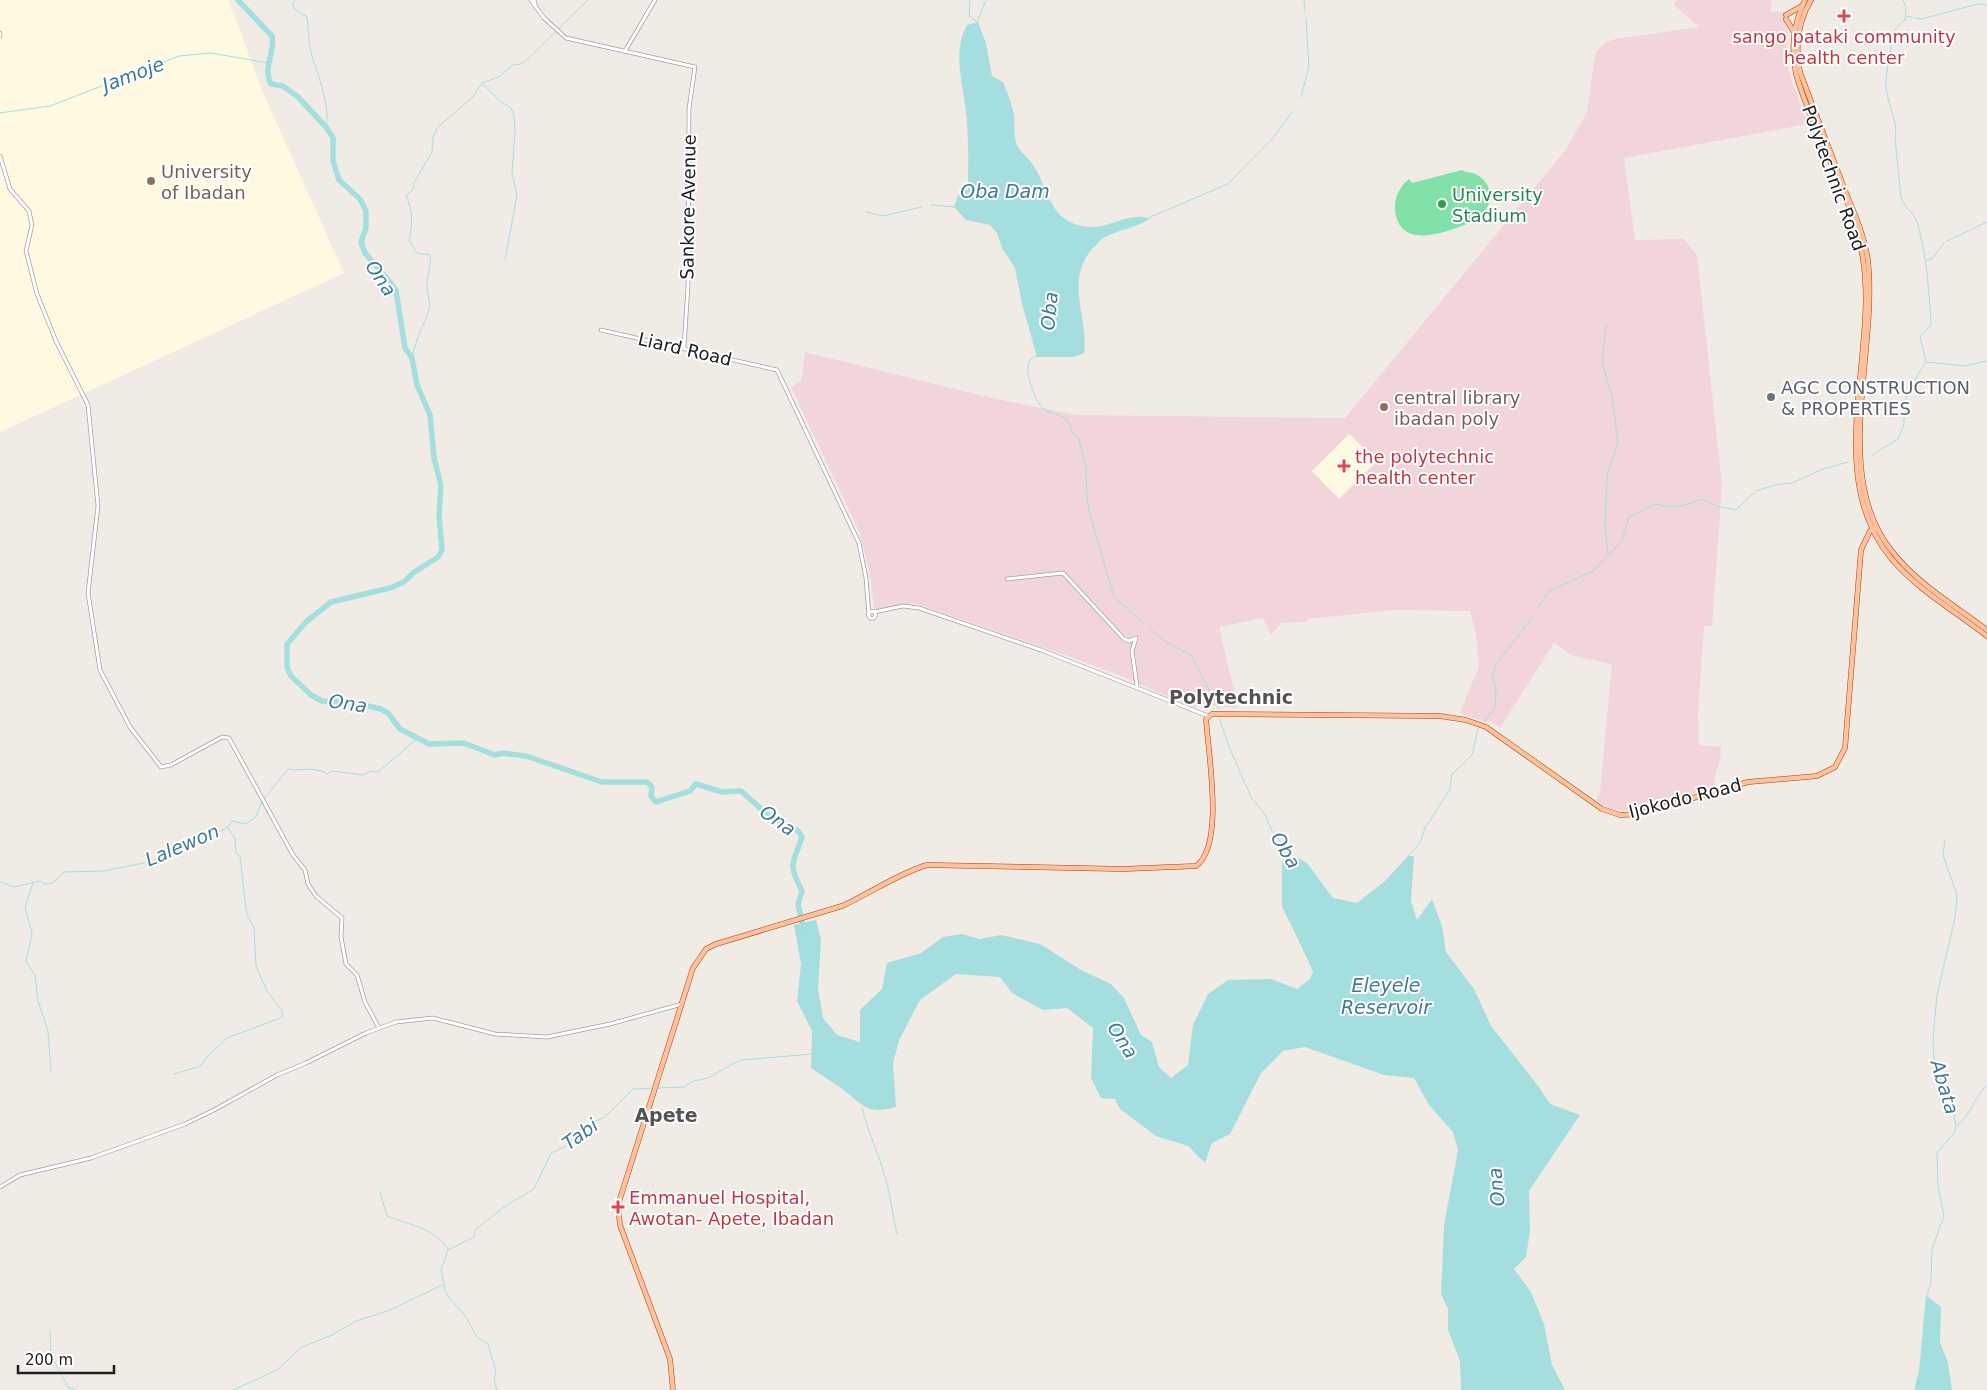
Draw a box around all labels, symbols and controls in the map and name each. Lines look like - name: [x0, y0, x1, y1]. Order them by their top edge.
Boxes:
- marker: sango pataki community health center: [1837, 9, 1851, 23]
- place label: sango pataki community health center: [1732, 26, 1956, 68]
- water label: Jamoje: [95, 52, 167, 97]
- street label: Polytechnic Road: [1798, 102, 1870, 254]
- street label: Sankore Avenue: [676, 134, 700, 280]
- place label: University of Ibadan: [161, 161, 252, 203]
- marker: University of Ibadan: [145, 175, 157, 187]
- water label: Oba Dam: [960, 180, 1050, 202]
- place label: University Stadium: [1452, 184, 1543, 226]
- marker: University Stadium: [1436, 198, 1448, 210]
- water label: Ona: [361, 256, 401, 300]
- water label: Oba: [1036, 291, 1062, 331]
- street label: Liard Road: [636, 328, 734, 370]
- place label: AGC CONSTRUCTION & PROPERTIES: [1781, 377, 1970, 419]
- place label: central library ibadan poly: [1394, 387, 1521, 429]
- marker: AGC CONSTRUCTION & PROPERTIES: [1765, 391, 1777, 403]
- marker: central library ibadan poly: [1378, 401, 1390, 413]
- place label: the polytechnic health center: [1355, 446, 1494, 488]
- marker: the polytechnic health center: [1337, 459, 1351, 473]
- district label: Polytechnic: [1169, 686, 1293, 708]
- water label: Ona: [327, 689, 369, 717]
- street label: Ijokodo Road: [1626, 774, 1744, 822]
- water label: Ona: [756, 800, 800, 840]
- water label: Lalewon: [142, 820, 222, 870]
- water label: Oba: [1267, 828, 1305, 872]
- water label: Eleyele Reservoir: [1341, 974, 1432, 1018]
- water label: Ona: [1103, 1018, 1143, 1062]
- water label: Abata: [1926, 1055, 1964, 1117]
- district label: Apete: [634, 1104, 698, 1126]
- water label: Tabi: [558, 1113, 603, 1154]
- water label: Ona: [1483, 1167, 1509, 1207]
- place label: Emmanuel Hospital, Awotan- Apete, Ibadan: [629, 1187, 834, 1229]
- marker: Emmanuel Hospital, Awotan- Apete, Ibadan: [611, 1200, 625, 1214]
- scale bar: [18, 1342, 114, 1374]
- text: 200 m: [25, 1351, 73, 1369]

